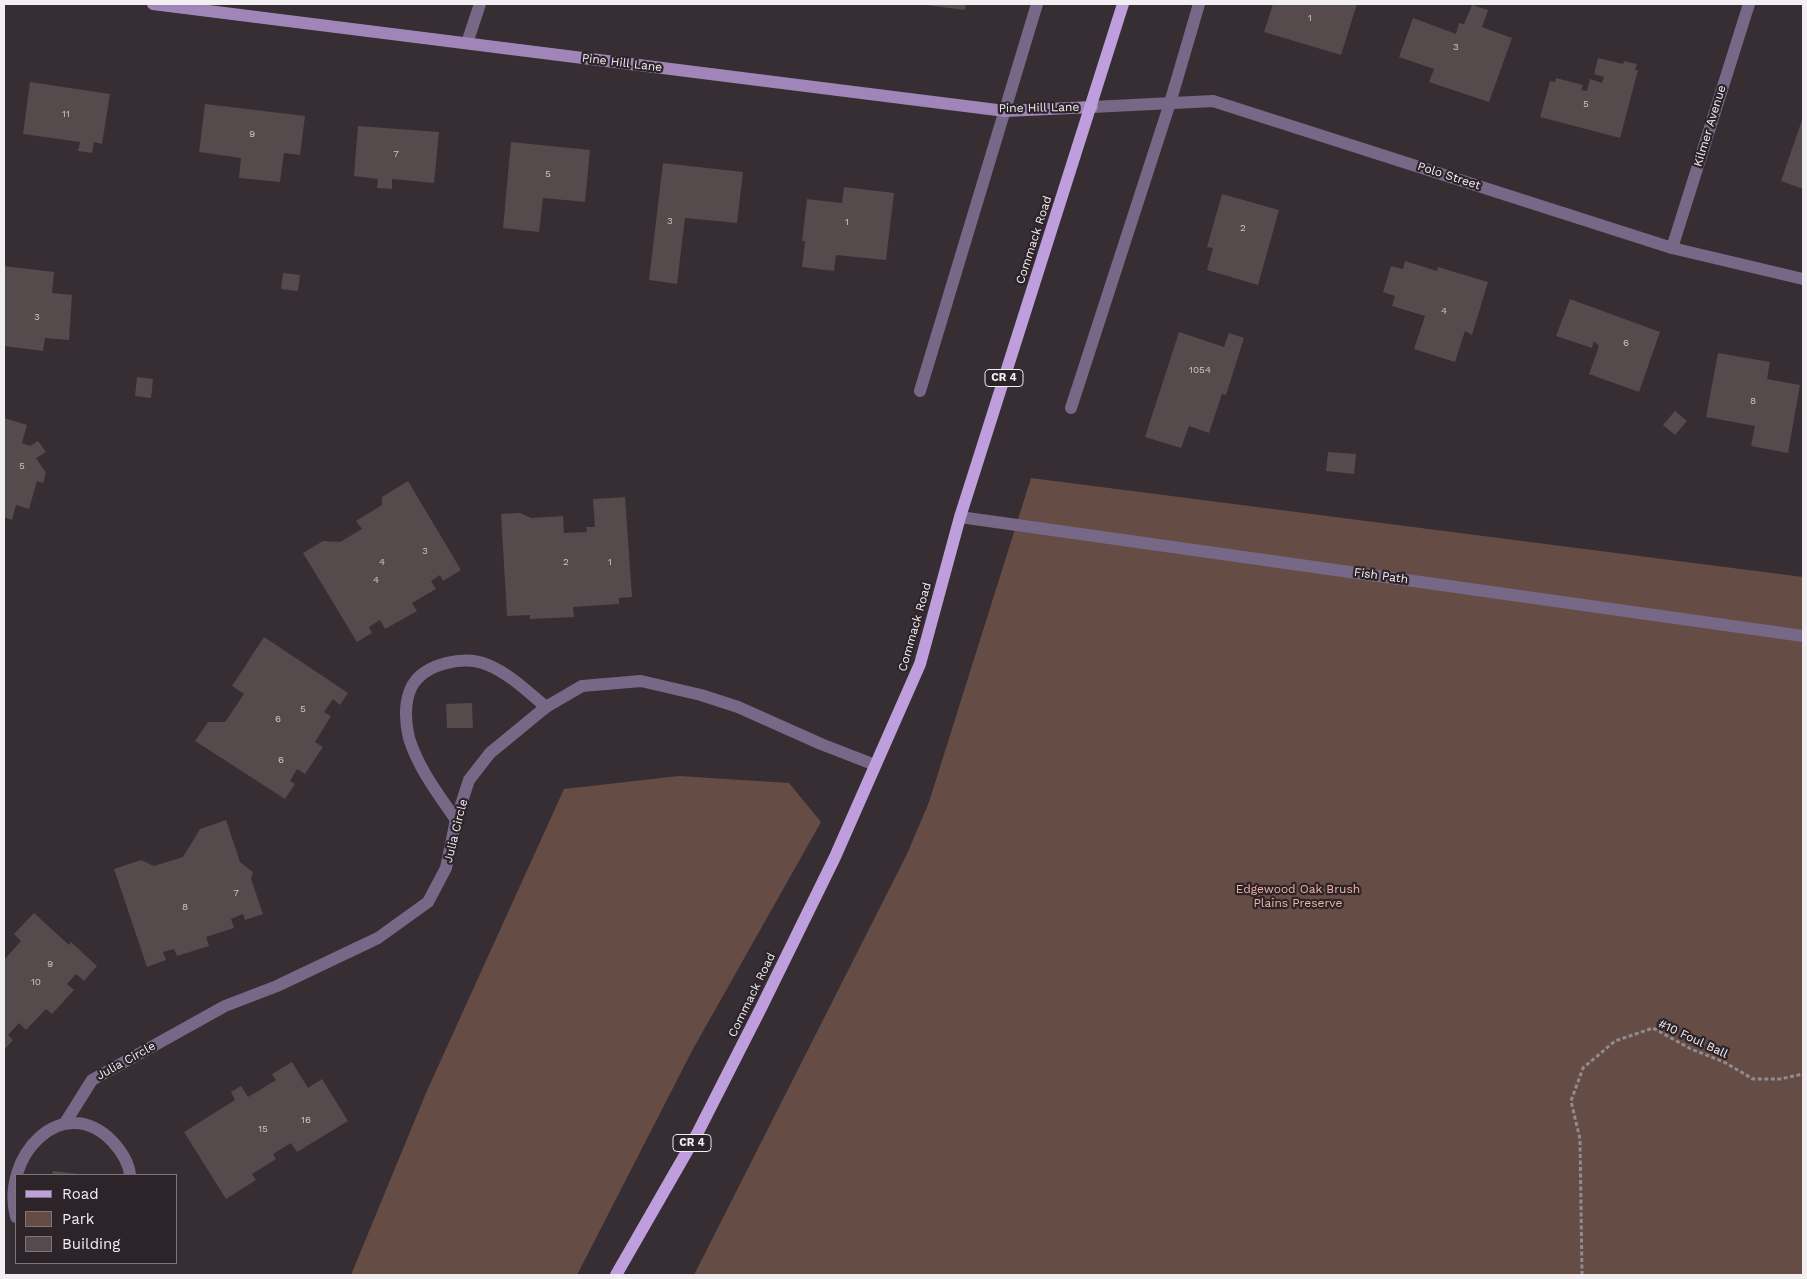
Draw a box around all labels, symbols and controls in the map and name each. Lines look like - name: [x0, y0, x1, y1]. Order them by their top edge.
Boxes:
- house number: 1: [1308, 12, 1312, 24]
- house number: 3: [1453, 41, 1459, 53]
- street label: Pine Hill Lane: [581, 51, 663, 75]
- street label: Kilmer Avenue: [1691, 83, 1729, 169]
- house number: 5: [1583, 98, 1589, 110]
- street label: Pine Hill Lane: [999, 100, 1079, 116]
- house number: 11: [62, 108, 70, 120]
- house number: 9: [249, 128, 255, 140]
- house number: 7: [393, 148, 399, 160]
- street label: Polo Street: [1416, 159, 1482, 193]
- house number: 5: [545, 168, 551, 180]
- street label: Commack Road: [1013, 194, 1055, 286]
- house number: 3: [667, 215, 673, 227]
- house number: 1: [845, 216, 849, 228]
- house number: 2: [1240, 222, 1246, 234]
- house number: 4: [1441, 305, 1447, 317]
- house number: 3: [34, 311, 40, 323]
- house number: 6: [1623, 337, 1629, 349]
- house number: 1054: [1189, 364, 1211, 376]
- road number: CR 4: [985, 369, 1023, 386]
- house number: 8: [1750, 395, 1756, 407]
- house number: 5: [19, 460, 25, 472]
- house number: 3: [422, 545, 428, 557]
- house number: 4: [379, 556, 385, 568]
- house number: 2: [563, 556, 569, 568]
- house number: 1: [608, 556, 612, 568]
- street label: Fish Path: [1353, 565, 1409, 587]
- house number: 4: [373, 574, 379, 586]
- street label: Commack Road: [895, 581, 935, 673]
- house number: 5: [300, 703, 306, 715]
- house number: 6: [275, 713, 281, 725]
- house number: 6: [278, 754, 284, 766]
- street label: Julia Circle: [441, 798, 471, 864]
- park label: Edgewood Oak Brush Plains Preserve: [1236, 882, 1360, 910]
- house number: 7: [233, 887, 239, 899]
- house number: 8: [182, 901, 188, 913]
- street label: Commack Road: [725, 950, 779, 1040]
- house number: 9: [47, 958, 53, 970]
- house number: 10: [31, 976, 41, 988]
- street label: #10 Foul Ball: [1656, 1017, 1730, 1061]
- street label: Julia Circle: [94, 1039, 158, 1083]
- house number: 16: [301, 1114, 311, 1126]
- house number: 15: [258, 1123, 268, 1135]
- road number: CR 4: [673, 1134, 711, 1152]
- legend: [15, 1174, 178, 1264]
- text: Road: [62, 1185, 99, 1203]
- text: Park: [62, 1210, 94, 1228]
- text: Building: [62, 1235, 120, 1253]

